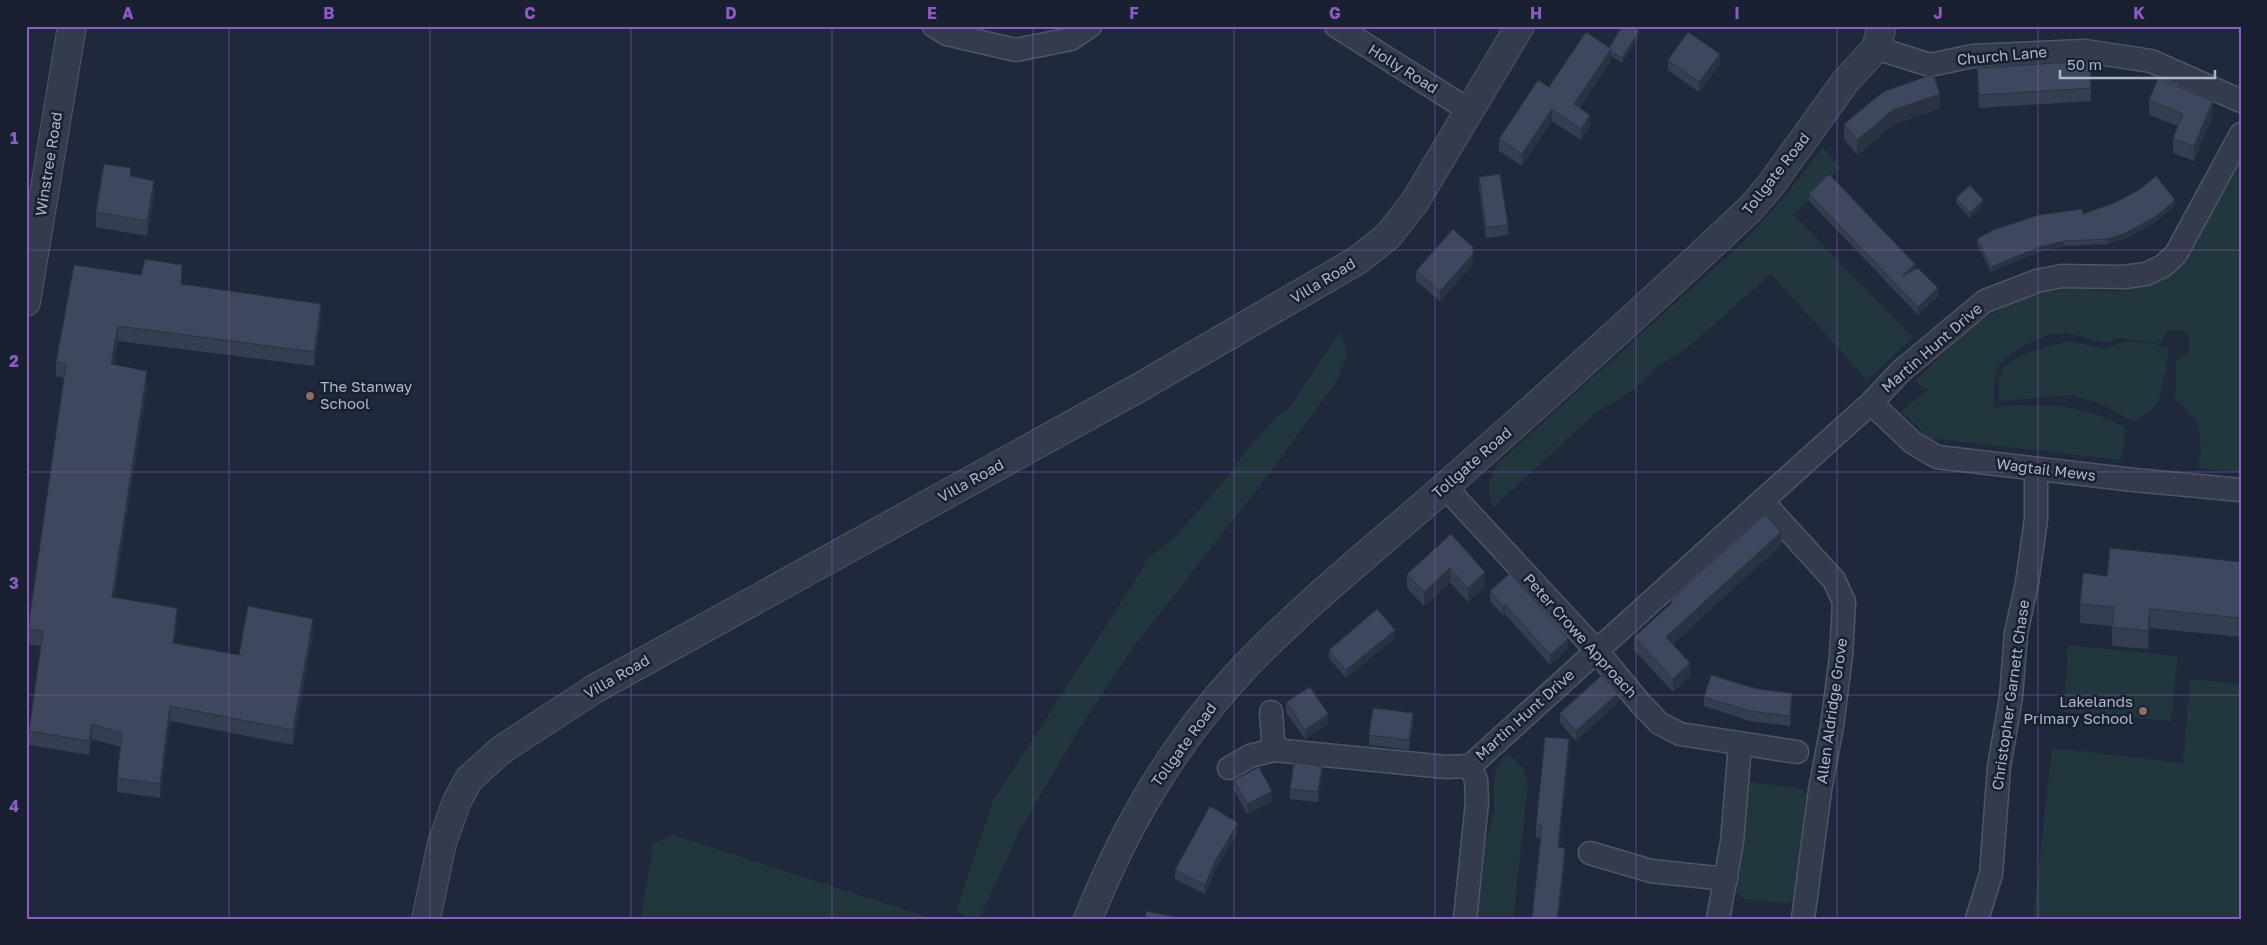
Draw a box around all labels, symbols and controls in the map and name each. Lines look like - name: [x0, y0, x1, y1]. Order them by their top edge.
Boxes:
- text: A: [122, 3, 134, 23]
- text: B: [323, 3, 335, 23]
- text: C: [524, 3, 536, 23]
- text: D: [725, 3, 737, 23]
- text: E: [927, 3, 937, 23]
- text: F: [1129, 3, 1139, 23]
- text: G: [1329, 3, 1341, 23]
- text: H: [1530, 3, 1542, 23]
- text: I: [1734, 3, 1740, 23]
- text: J: [1933, 3, 1943, 23]
- text: K: [2133, 3, 2145, 23]
- street label: Holly Road: [1365, 40, 1442, 97]
- street label: Church Lane: [1956, 42, 2048, 68]
- scale bar: [2060, 48, 2214, 80]
- text: 50 m: [2067, 55, 2102, 73]
- street label: Winstree Road: [31, 110, 65, 217]
- text: 1: [10, 128, 18, 148]
- street label: Tollgate Road: [1738, 129, 1813, 218]
- street label: Villa Road: [1287, 254, 1358, 307]
- street label: Martin Hunt Drive: [1878, 299, 1985, 396]
- text: 2: [9, 351, 19, 371]
- place label: The Stanway School: [320, 377, 413, 412]
- marker: The Stanway School: [304, 390, 316, 402]
- street label: Tollgate Road: [1428, 423, 1515, 502]
- street label: Wagtail Mews: [1995, 454, 2097, 484]
- street label: Villa Road: [934, 455, 1007, 506]
- street label: Peter Crowe Approach: [1520, 570, 1641, 701]
- text: 3: [9, 573, 19, 593]
- street label: Christopher Garnett Chase: [1988, 598, 2032, 791]
- street label: Allen Aldridge Grove: [1812, 637, 1850, 785]
- street label: Villa Road: [581, 650, 652, 702]
- street label: Martin Hunt Drive: [1471, 665, 1578, 763]
- place label: Lakelands Primary School: [2023, 692, 2133, 727]
- street label: Tollgate Road: [1147, 699, 1220, 790]
- marker: Lakelands Primary School: [2137, 705, 2149, 717]
- text: 4: [9, 796, 19, 816]

